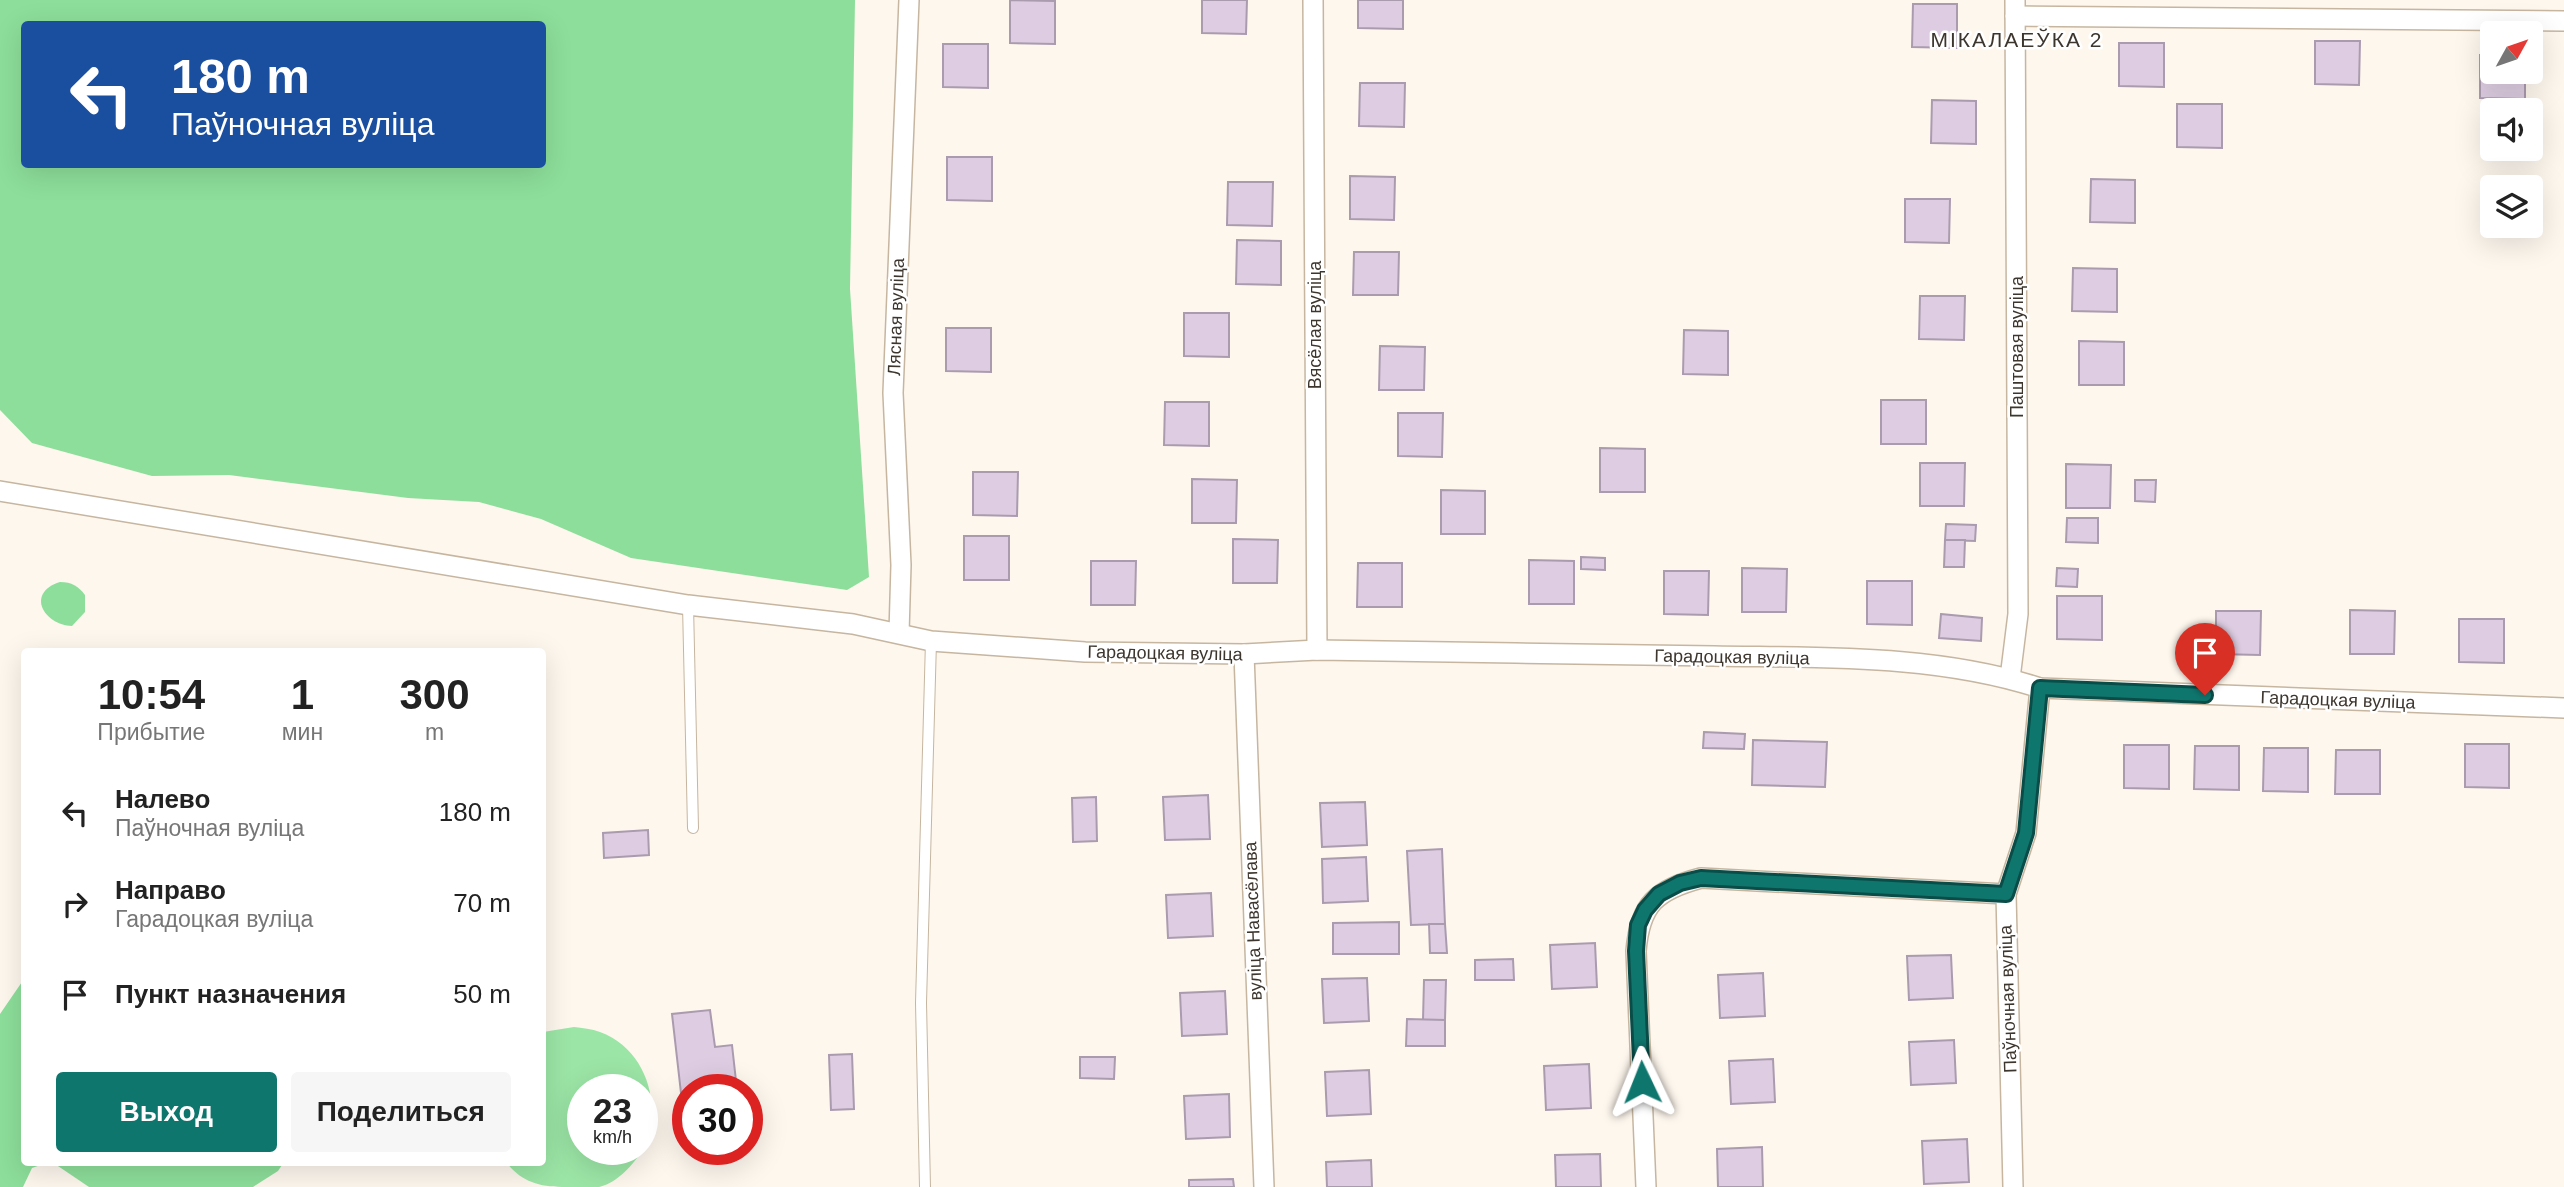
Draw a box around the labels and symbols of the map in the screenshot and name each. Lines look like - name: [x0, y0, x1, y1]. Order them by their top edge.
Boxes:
- north arrow: [2480, 21, 2543, 84]
- district label: МІКАЛАЕЎКА 2: [1931, 28, 2103, 51]
- street label: Лясная вуліца: [884, 257, 908, 376]
- street label: Вясёлая вуліца: [1305, 260, 1325, 389]
- street label: Паштовая вуліца: [2007, 275, 2027, 418]
- pin: [2175, 623, 2235, 695]
- street label: Гарадоцкая вуліца: [1087, 642, 1244, 664]
- street label: Гарадоцкая вуліца: [1654, 646, 1811, 668]
- street label: Гарадоцкая вуліца: [2260, 687, 2417, 713]
- street label: вуліца Навасёлава: [1240, 840, 1266, 1001]
- street label: Паўночная вуліца: [1995, 924, 2021, 1073]
- position arrow: [1605, 1045, 1679, 1119]
- speed limit sign: 30: [672, 1074, 763, 1165]

